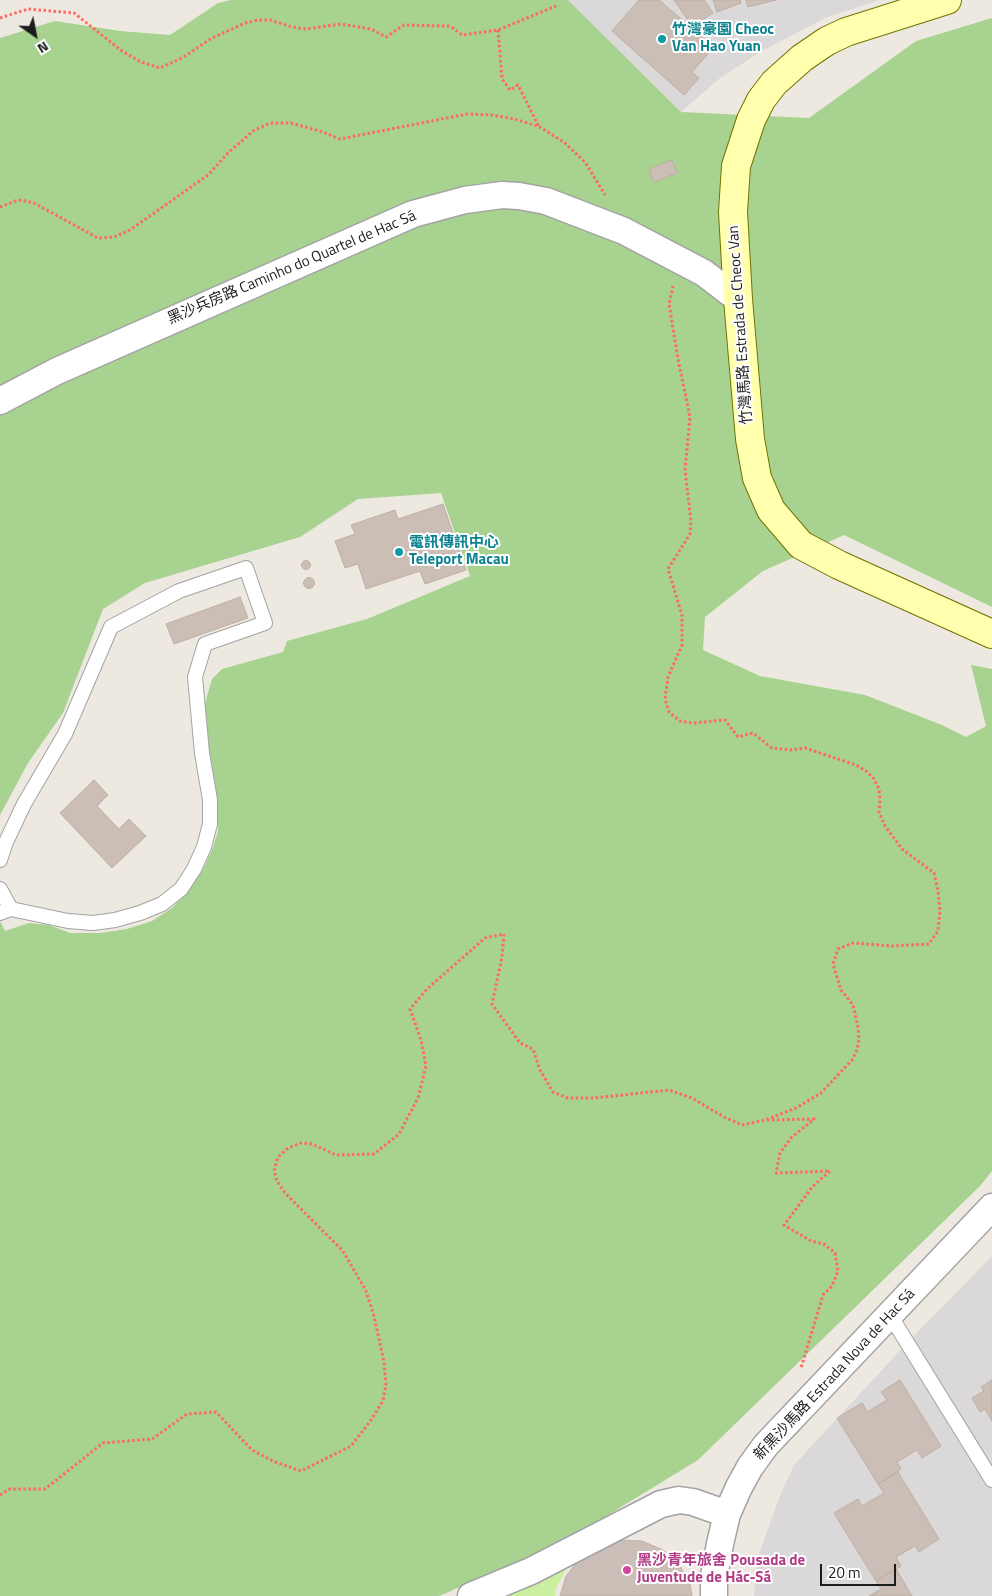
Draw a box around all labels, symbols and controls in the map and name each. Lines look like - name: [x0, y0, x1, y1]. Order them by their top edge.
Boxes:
- north arrow: [10, 10, 60, 60]
- place label: 竹灣豪園 Cheoc Van Hao Yuan: [672, 21, 774, 56]
- marker: 竹灣豪園 Cheoc Van Hao Yuan: [656, 33, 668, 45]
- text: N: [34, 37, 53, 59]
- street label: 黑沙兵房路 Caminho do Quartel de Hac Sá: [165, 207, 419, 329]
- street label: 竹灣馬路 Estrada de Cheoc Van: [725, 225, 757, 425]
- place label: 電訊傳訊中心 Teleport Macau: [409, 534, 509, 569]
- marker: 電訊傳訊中心 Teleport Macau: [393, 546, 405, 558]
- street label: 新黑沙馬路 Estrada Nova de Hac Sá: [751, 1285, 919, 1465]
- place label: 黑沙青年旅舍 Pousada de Juventude de Hác-Sá: [637, 1552, 805, 1587]
- scale bar: [822, 1554, 898, 1586]
- text: 20 m: [828, 1561, 861, 1584]
- marker: 黑沙青年旅舍 Pousada de Juventude de Hác-Sá: [621, 1564, 633, 1576]

